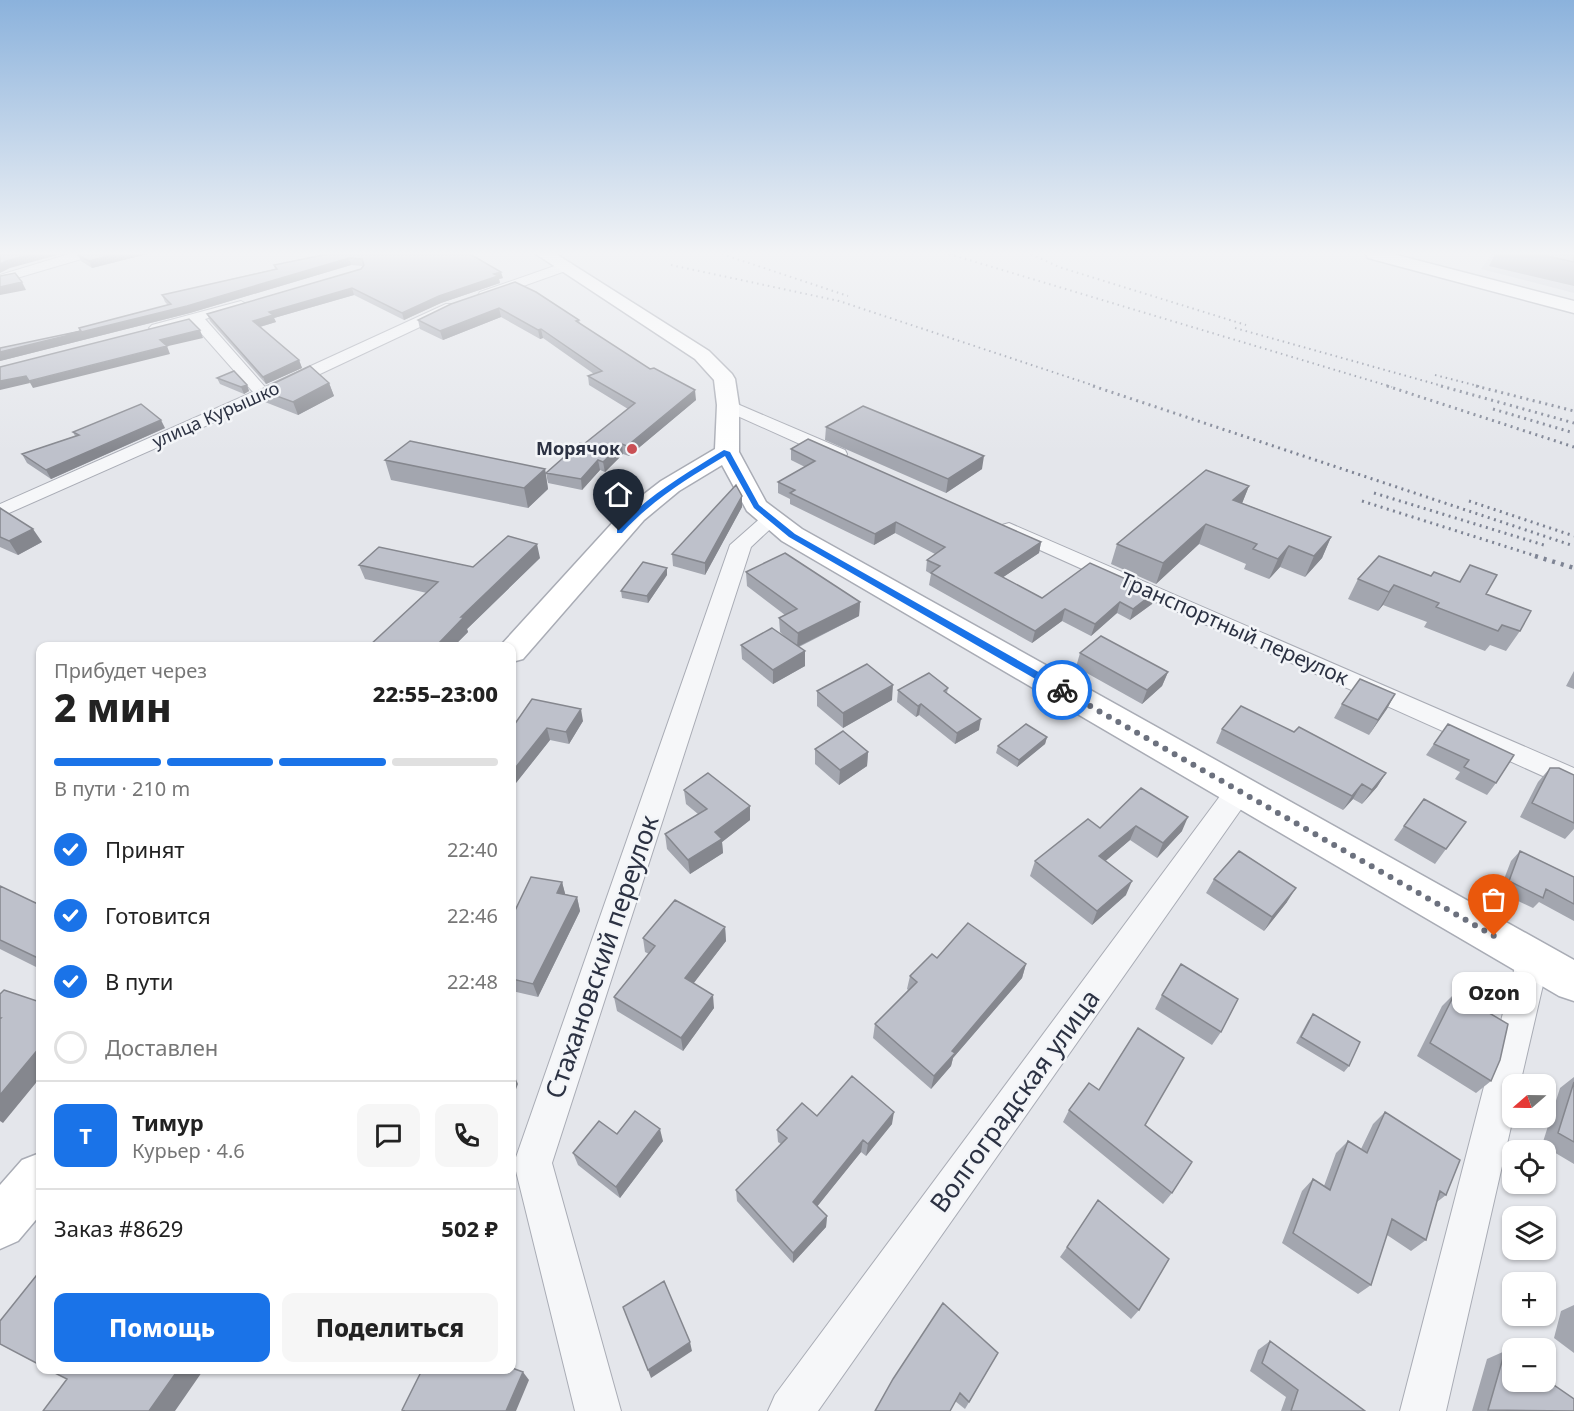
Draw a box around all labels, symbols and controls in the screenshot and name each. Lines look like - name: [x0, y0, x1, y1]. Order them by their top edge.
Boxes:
- street label: улица Курышко: [148, 375, 283, 453]
- place label: Морячок: [536, 436, 620, 460]
- marker: Морячок: [625, 442, 639, 456]
- pin: [593, 469, 644, 531]
- icon: home: [602, 478, 635, 511]
- street label: Транспортный переулок: [1116, 565, 1353, 691]
- text: Прибудет через: [54, 657, 207, 684]
- courier: [1032, 660, 1092, 720]
- icon: bike: [1046, 674, 1079, 707]
- text: 22:55–23:00: [373, 678, 498, 708]
- text: 2 мин: [54, 680, 172, 733]
- text: В пути · 210 m: [54, 775, 190, 802]
- street label: Стахановский переулок: [536, 810, 667, 1103]
- icon: check: [54, 833, 87, 866]
- text: Принят: [105, 834, 185, 864]
- text: 22:40: [447, 836, 498, 863]
- pin: [1468, 874, 1519, 936]
- icon: bag: [1477, 883, 1510, 916]
- icon: check: [54, 899, 87, 932]
- text: Готовится: [105, 900, 211, 930]
- text: 22:46: [447, 902, 498, 929]
- icon: check: [54, 965, 87, 998]
- text: В пути: [105, 966, 173, 996]
- text: 22:48: [447, 968, 498, 995]
- callout: Ozon: [1452, 972, 1536, 1014]
- text: Ozon: [1468, 979, 1520, 1006]
- street label: Волгоградская улица: [921, 982, 1107, 1219]
- text: Доставлен: [105, 1032, 218, 1062]
- north arrow: [1502, 1074, 1556, 1128]
- map controls: [1502, 1074, 1556, 1392]
- button: chat: [357, 1104, 420, 1167]
- button: phone: [435, 1104, 498, 1167]
- text: Тимур: [132, 1107, 204, 1137]
- text: Т: [79, 1120, 92, 1150]
- text: Курьер · 4.6: [132, 1137, 245, 1164]
- button: locate: [1502, 1140, 1556, 1194]
- button: layers: [1502, 1206, 1556, 1260]
- text: Заказ #8629: [54, 1213, 183, 1243]
- text: 502 ₽: [441, 1213, 498, 1243]
- button: +: [1502, 1272, 1556, 1326]
- button: Помощь: [54, 1293, 270, 1362]
- button: Поделиться: [282, 1293, 498, 1362]
- button: −: [1502, 1338, 1556, 1392]

